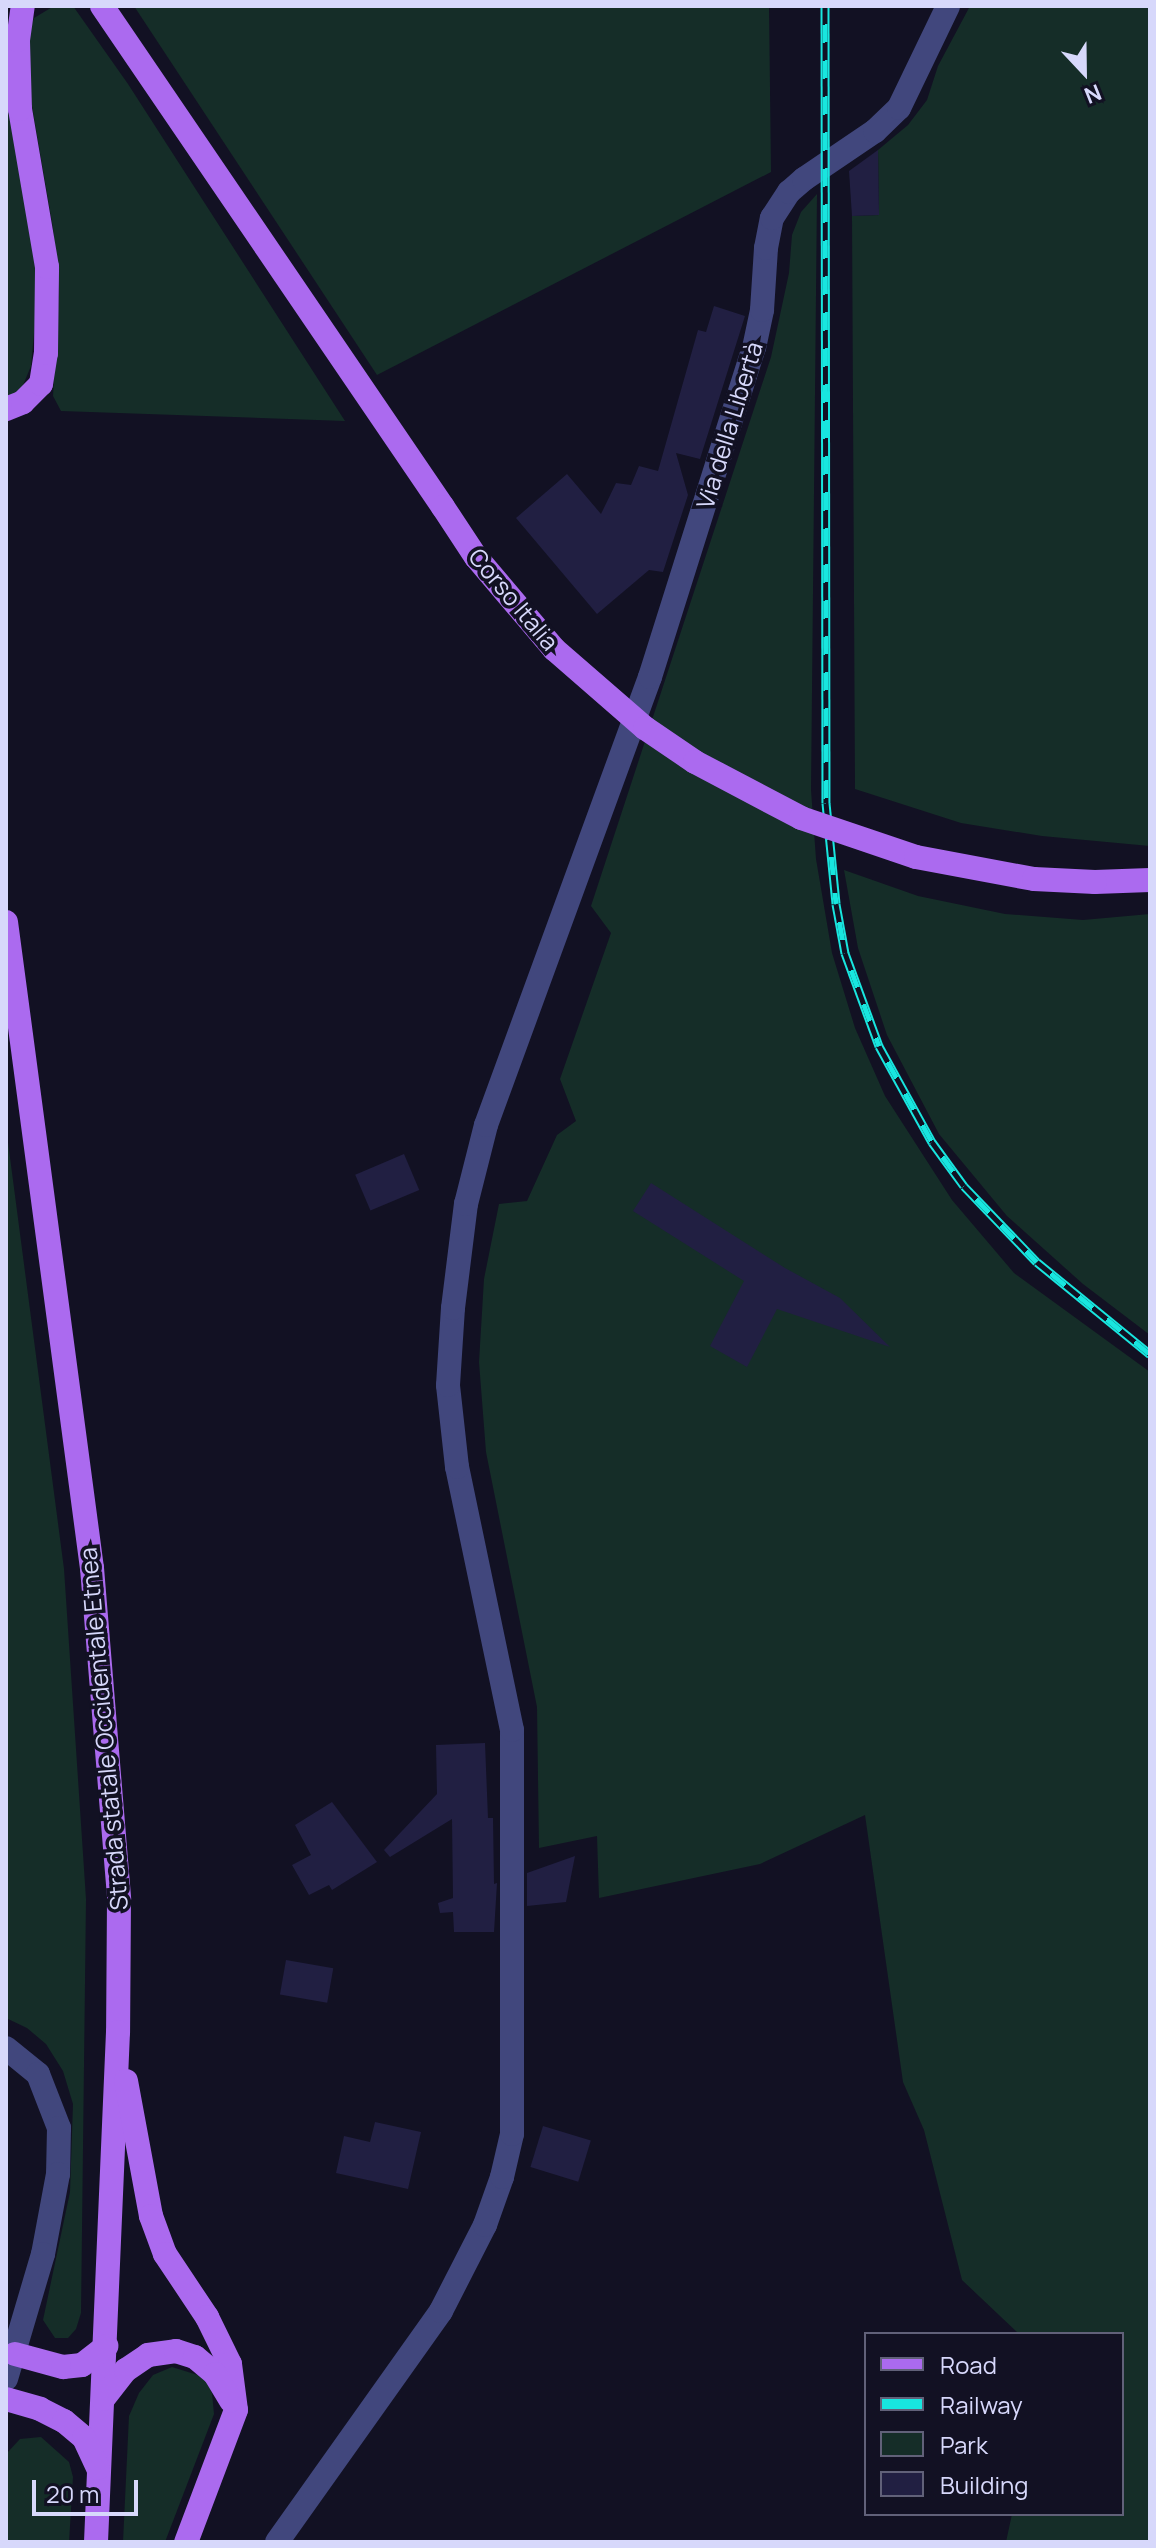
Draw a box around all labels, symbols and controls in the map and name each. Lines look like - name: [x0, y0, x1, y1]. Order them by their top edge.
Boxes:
- north arrow: [1044, 32, 1124, 112]
- text: N: [1080, 77, 1106, 111]
- street label: Via della Libertà: [690, 338, 768, 512]
- street label: Corso Italia: [463, 542, 565, 656]
- street label: Strada statale Occidentale Etnea: [73, 1546, 133, 1912]
- legend: [864, 2332, 1124, 2516]
- text: Road: [940, 2348, 997, 2381]
- text: Railway: [940, 2388, 1023, 2421]
- text: Park: [940, 2428, 988, 2461]
- scale bar: [36, 2464, 142, 2514]
- text: Building: [940, 2468, 1028, 2501]
- text: 20 m: [46, 2477, 99, 2510]

